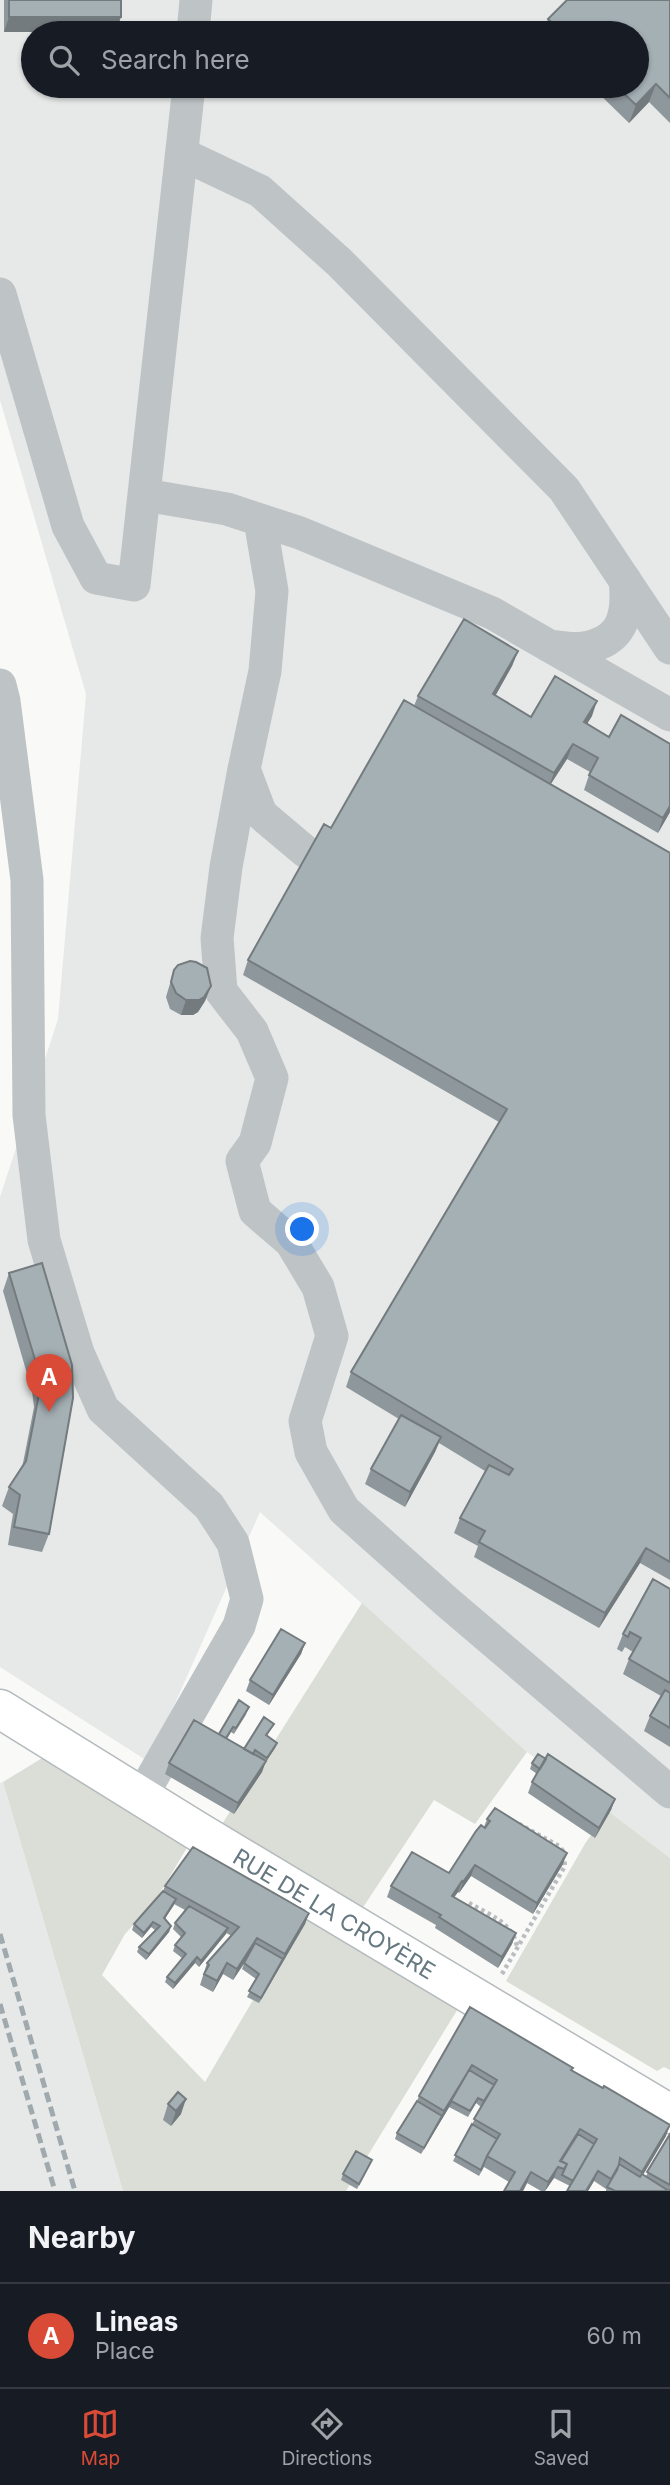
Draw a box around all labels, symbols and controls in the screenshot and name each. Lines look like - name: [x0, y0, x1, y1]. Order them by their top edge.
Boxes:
- search box: [21, 21, 649, 98]
- icon: search: [45, 41, 83, 79]
- text: Search here: [101, 44, 250, 75]
- your location: [285, 1212, 319, 1246]
- pin: A: [26, 1354, 72, 1412]
- street label: RUE DE LA CROYÈRE: [228, 1843, 440, 1985]
- text: Nearby: [28, 2219, 136, 2255]
- text: Lineas: [95, 2306, 178, 2337]
- text: A: [42, 2322, 60, 2350]
- text: 60 m: [587, 2322, 642, 2350]
- text: Place: [95, 2337, 155, 2365]
- tab: Map: [81, 2405, 120, 2470]
- tab: Directions: [282, 2405, 372, 2470]
- tab: Saved: [534, 2405, 589, 2470]

